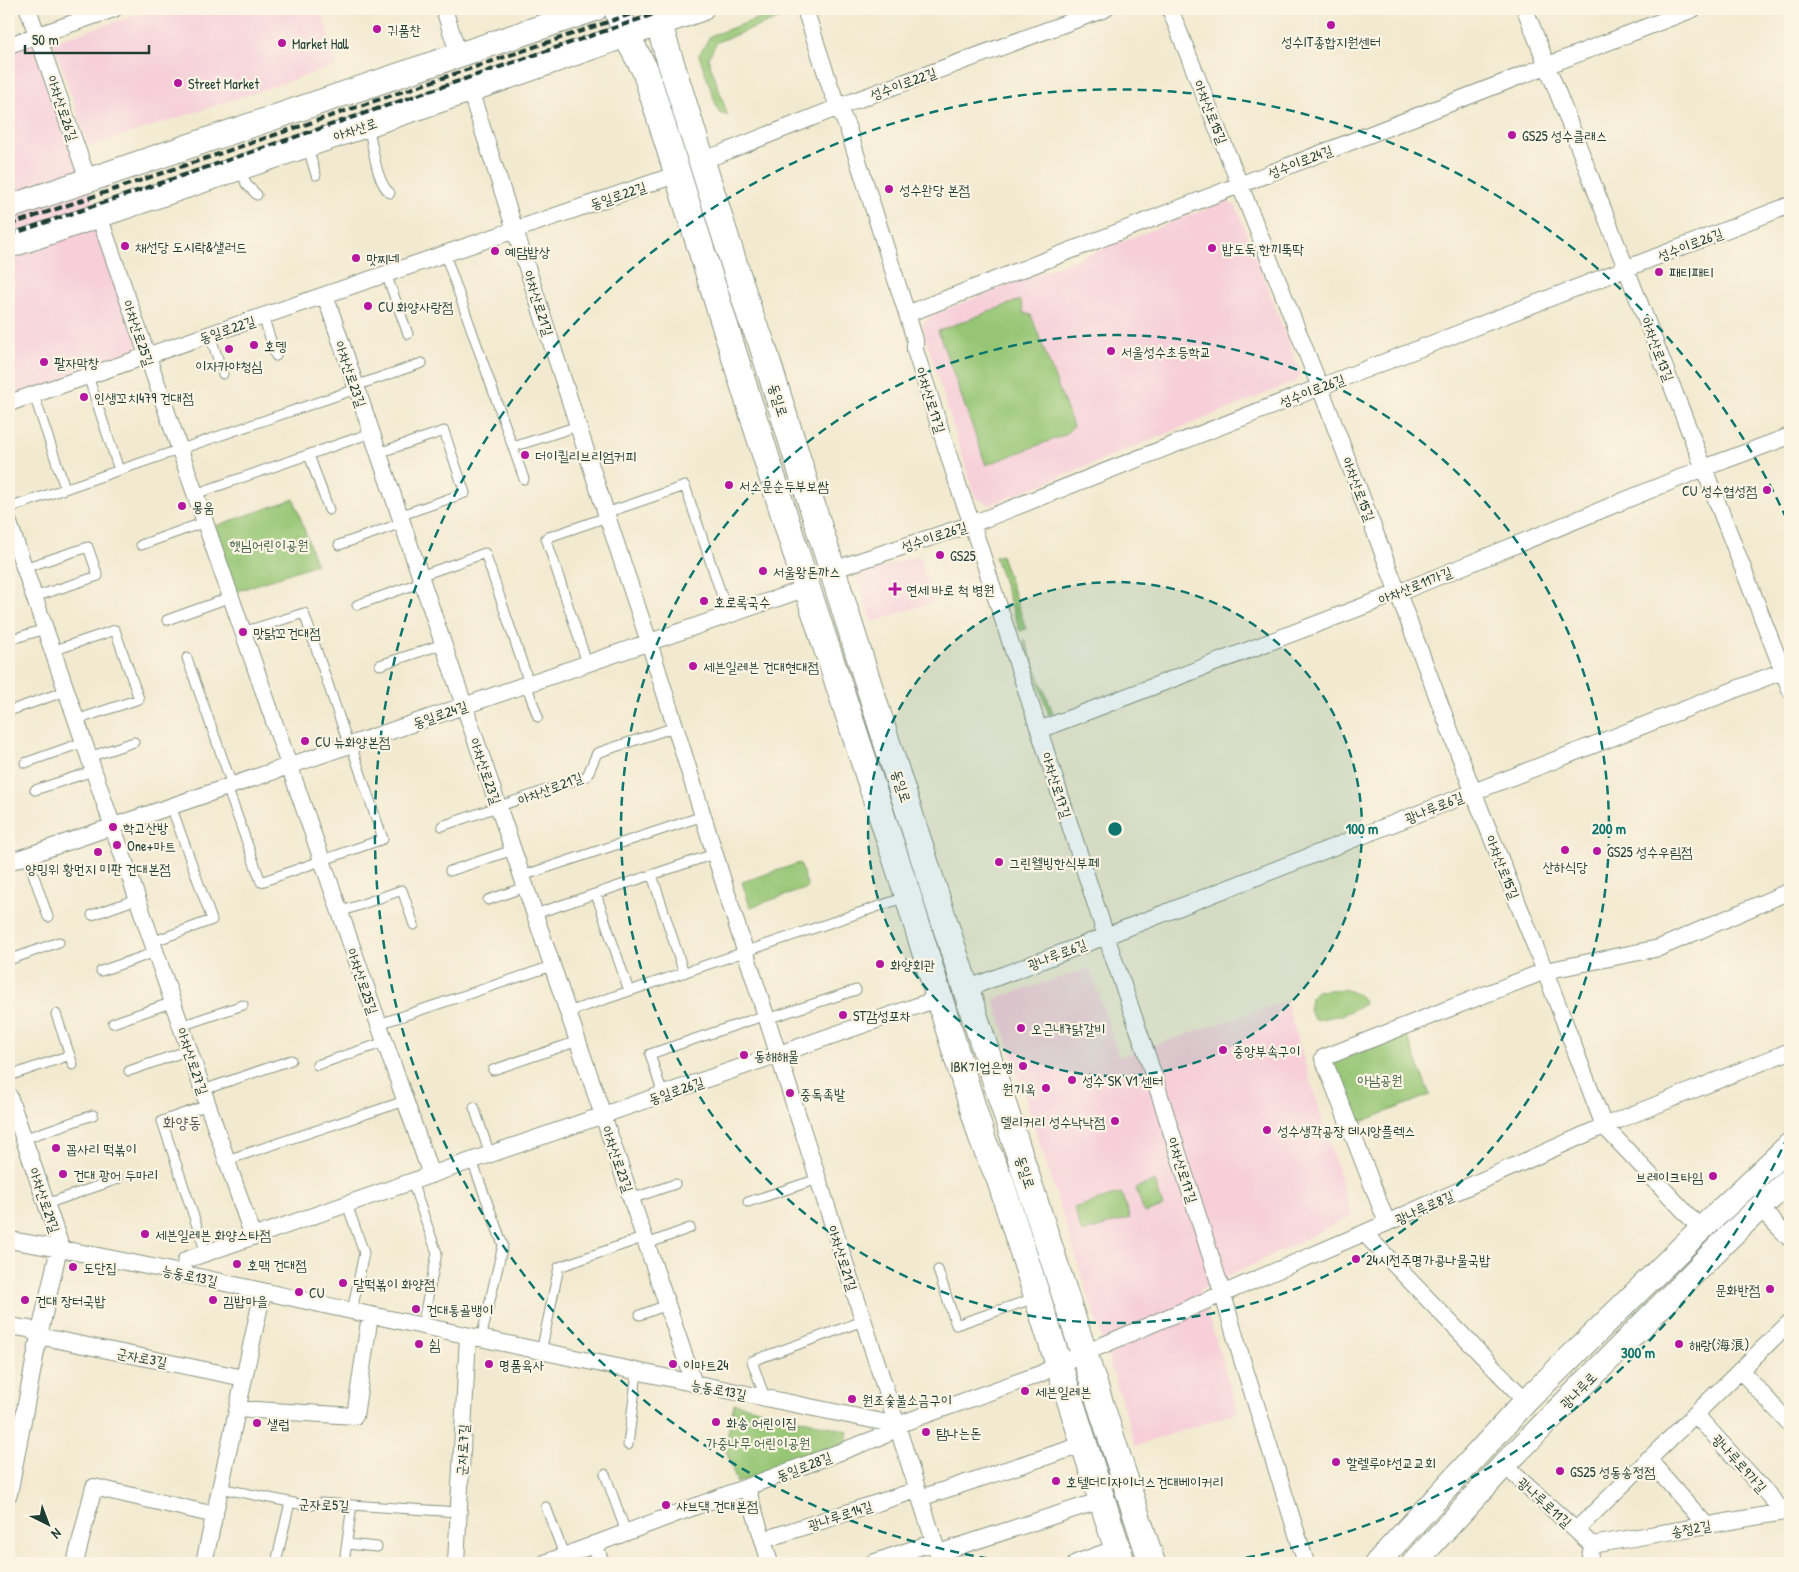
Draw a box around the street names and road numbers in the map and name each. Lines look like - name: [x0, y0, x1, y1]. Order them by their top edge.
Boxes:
- street label: 성수이로22길: [867, 62, 940, 104]
- street label: 아차산로26길: [43, 73, 83, 144]
- street label: 아차산로15길: [1190, 77, 1233, 147]
- street label: 아차산로: [331, 113, 379, 145]
- street label: 성수이로24길: [1265, 140, 1336, 182]
- street label: 동일로22길: [587, 176, 649, 213]
- street label: 성수이로26길: [1655, 223, 1726, 265]
- street label: 아차산로21길: [519, 268, 559, 339]
- street label: 아차산로25길: [119, 297, 159, 369]
- street label: 동일로22길: [196, 310, 258, 347]
- street label: 아차산로13길: [1637, 314, 1679, 385]
- street label: 아차산로23길: [331, 338, 371, 410]
- street label: 아차산로17길: [911, 365, 951, 436]
- street label: 성수이로26길: [1277, 369, 1348, 411]
- street label: 동일로: [765, 381, 793, 419]
- street label: 아차산로15길: [1338, 454, 1380, 525]
- street label: 성수이로26길: [899, 516, 970, 556]
- street label: 아차산로11가길: [1375, 561, 1455, 608]
- street label: 동일로24길: [410, 696, 471, 732]
- street label: 아차산로23길: [466, 735, 506, 807]
- street label: 아차산로17길: [1037, 750, 1077, 821]
- street label: 아차산로21길: [515, 767, 586, 809]
- street label: 동일로: [888, 767, 916, 805]
- street label: 광나루로6길: [1402, 786, 1467, 827]
- street label: 아차산로15길: [1482, 832, 1525, 902]
- street label: 광나루로6길: [1025, 934, 1090, 974]
- street label: 아차산로25길: [343, 945, 383, 1017]
- street label: 아차산로27길: [173, 1025, 214, 1098]
- street label: 동일로26길: [646, 1071, 707, 1108]
- street label: 아차산로23길: [598, 1123, 638, 1195]
- street label: 아차산로17길: [1163, 1135, 1203, 1206]
- street label: 동일로: [1012, 1153, 1040, 1191]
- street label: 아차산로29길: [25, 1165, 65, 1236]
- street label: 광나루로8길: [1392, 1185, 1457, 1228]
- street label: 아차산로21길: [823, 1223, 863, 1294]
- street label: 능동로13길: [160, 1260, 220, 1290]
- street label: 군자로3길: [115, 1343, 170, 1371]
- street label: 광나루로: [1555, 1367, 1601, 1413]
- street label: 능동로13길: [689, 1374, 749, 1404]
- street label: 군자로7길: [451, 1423, 473, 1476]
- street label: 광나루로9가길: [1709, 1430, 1772, 1497]
- street label: 동일로28길: [774, 1447, 835, 1485]
- street label: 광나루로11길: [1514, 1473, 1577, 1532]
- street label: 군자로5길: [298, 1494, 351, 1514]
- street label: 광나루로14길: [805, 1495, 875, 1534]
- street label: 송정2길: [1669, 1515, 1713, 1541]

